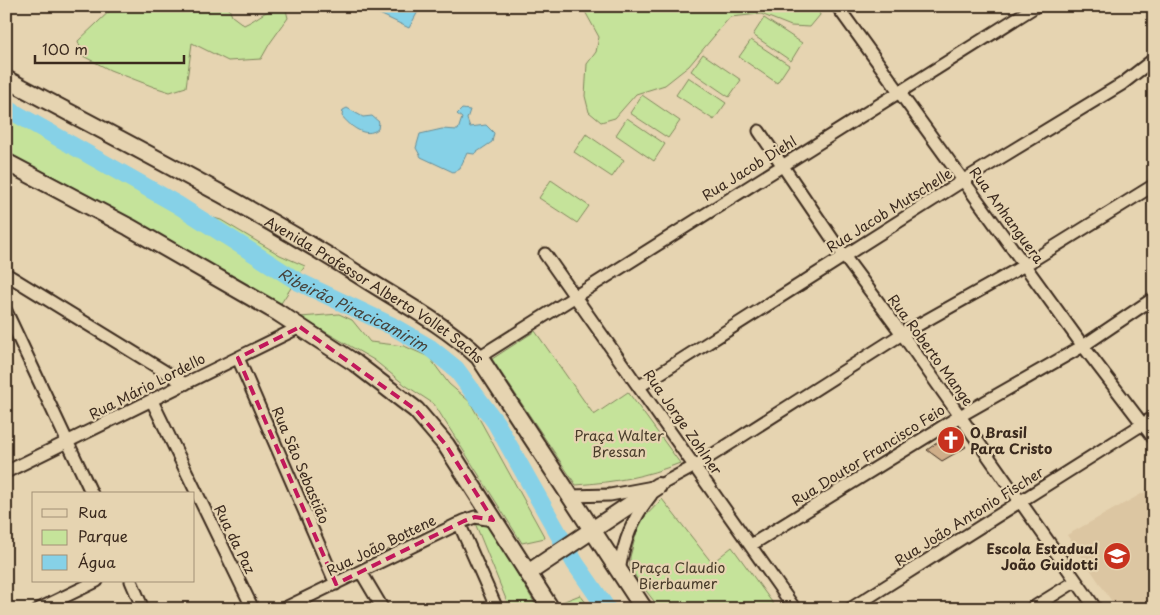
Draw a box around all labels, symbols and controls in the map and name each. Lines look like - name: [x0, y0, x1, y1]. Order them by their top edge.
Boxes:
- scale bar: [35, 32, 184, 64]
- text: 100 m: [42, 37, 88, 60]
- street label: Rua Jacob Diehl: [698, 130, 800, 206]
- street label: Rua Anhanguera: [965, 162, 1050, 268]
- street label: Rua Jacob Mutschelle: [822, 163, 956, 257]
- street label: Avenida Professor Alberto Vollet Sachs: [261, 210, 490, 367]
- water label: Ribeirão Piracicamirim: [275, 261, 433, 356]
- street label: Rua Roberto Mange: [883, 290, 979, 410]
- street label: Rua Mário Lordello: [85, 347, 209, 424]
- street label: Rua Jorge Zohlner: [639, 365, 728, 479]
- street label: Rua Doutor Francisco Feio: [787, 399, 949, 511]
- street label: Rua São Sebastião: [267, 403, 335, 527]
- place label: O Brasil Para Cristo: [970, 422, 1052, 459]
- park label: Praça Walter Bressan: [574, 425, 664, 462]
- church icon: O Brasil Para Cristo: [936, 425, 966, 455]
- street label: Rua João Antonio Fischer: [890, 461, 1048, 571]
- legend: [32, 492, 195, 582]
- text: Rua: [78, 500, 107, 523]
- street label: Rua da Paz: [209, 501, 261, 577]
- street label: Rua João Bottene: [323, 509, 440, 581]
- text: Parque: [78, 524, 128, 547]
- place label: Escola Estadual João Guidotti: [987, 538, 1098, 575]
- school or university icon: Escola Estadual João Guidotti: [1102, 541, 1132, 571]
- text: Água: [78, 550, 116, 573]
- park label: Praça Claudio Bierbaumer: [631, 557, 726, 594]

